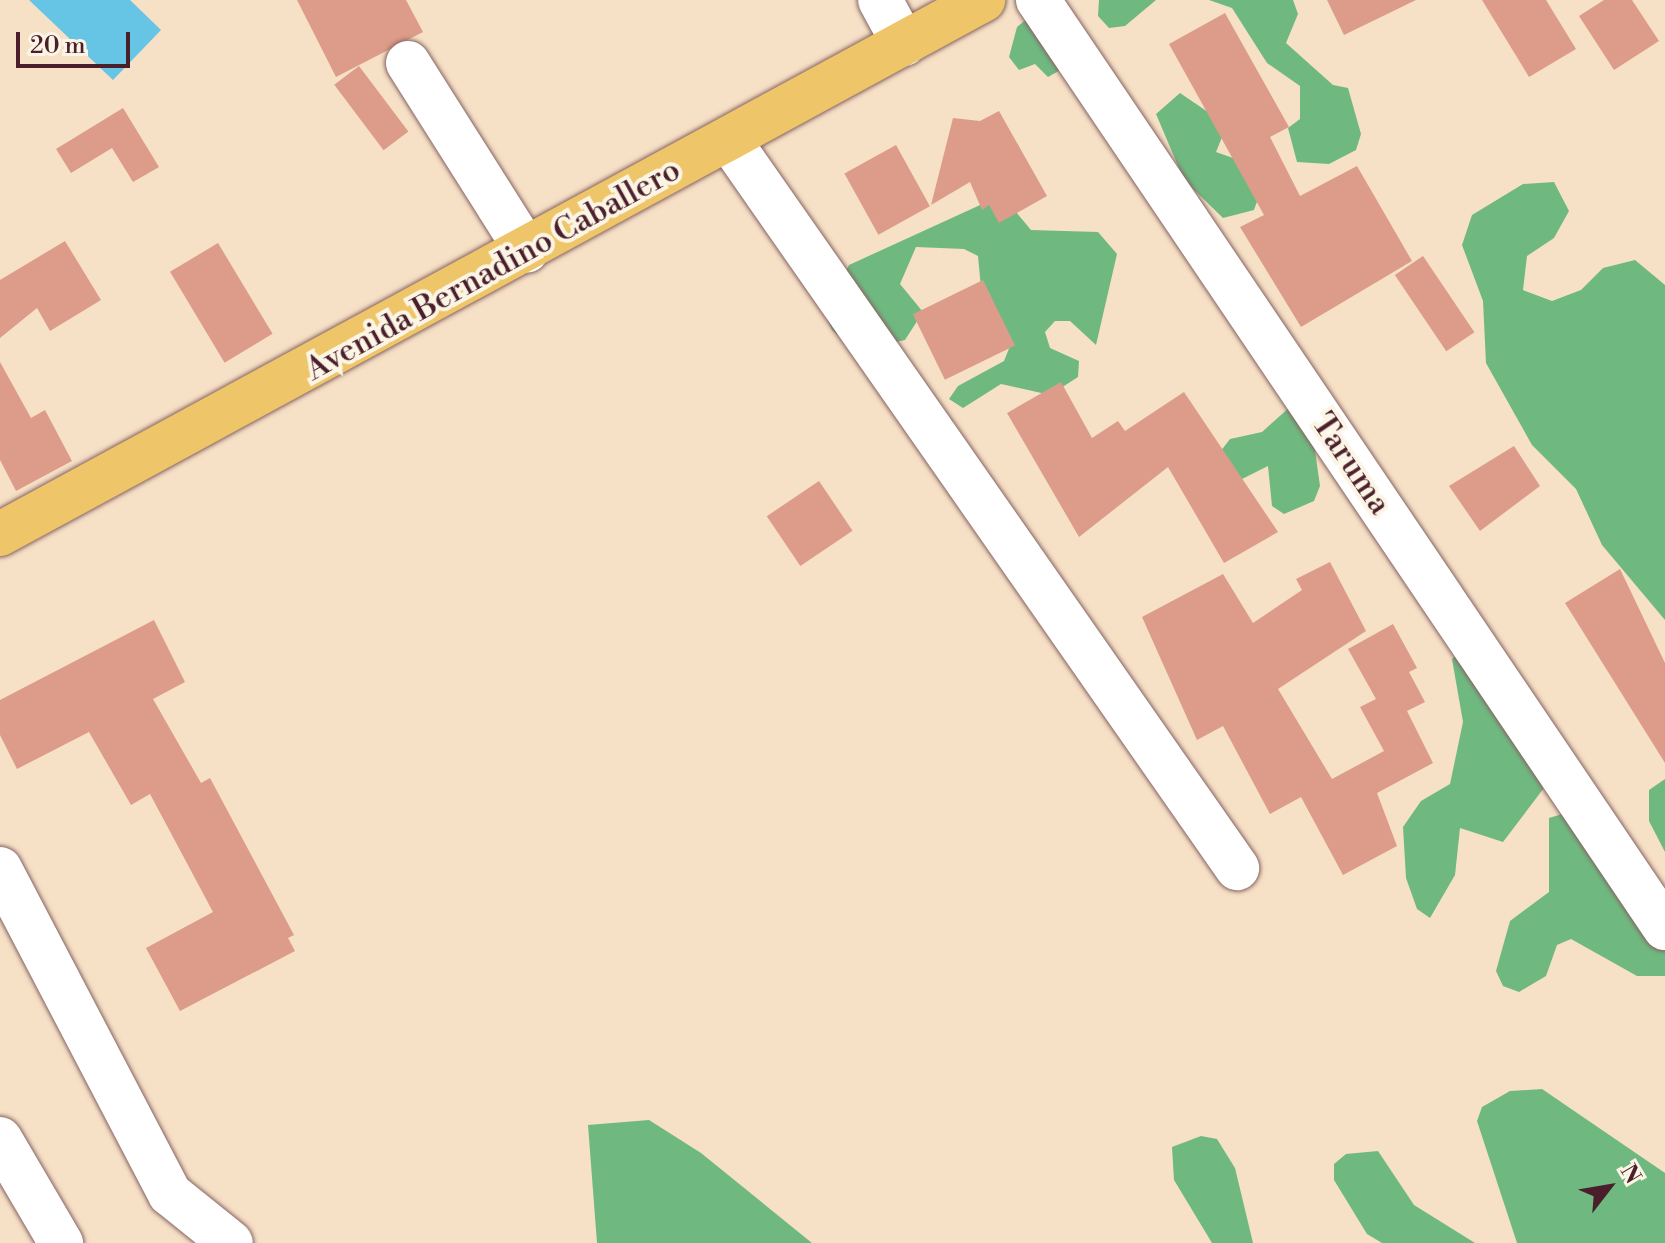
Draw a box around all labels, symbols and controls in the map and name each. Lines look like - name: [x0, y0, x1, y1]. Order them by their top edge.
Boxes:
- scale bar: [20, 16, 134, 66]
- text: 20 m: [30, 31, 86, 61]
- street label: Avenida Bernadino Caballero: [299, 151, 687, 389]
- street label: Taruma: [1303, 406, 1399, 522]
- north arrow: [1569, 1147, 1649, 1227]
- text: N: [1614, 1160, 1646, 1189]

